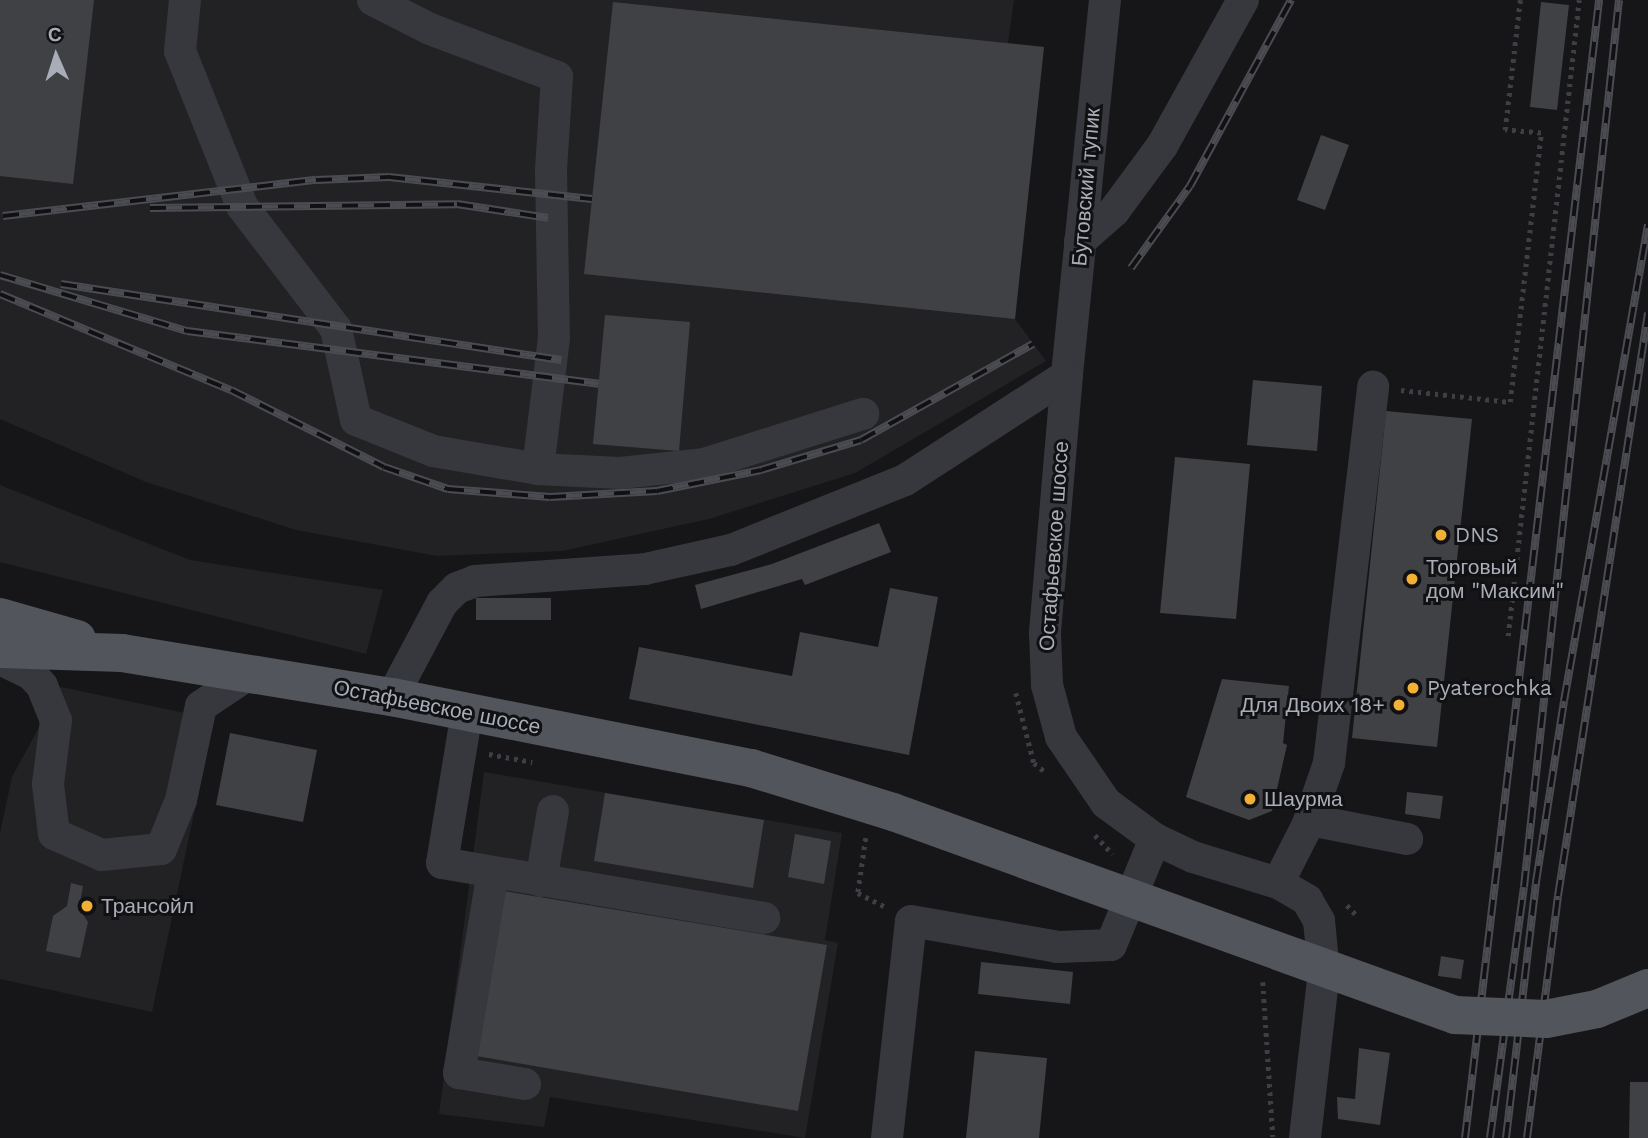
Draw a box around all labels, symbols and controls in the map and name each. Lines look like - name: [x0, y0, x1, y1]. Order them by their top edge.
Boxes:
- north arrow: [21, 21, 91, 91]
- text: С: [47, 23, 62, 46]
- street label: Бутовский тупик: [1067, 107, 1105, 267]
- street label: Остафьевское шоссе: [1034, 440, 1074, 652]
- place label: DNS: [1455, 522, 1499, 548]
- marker: DNS: [1433, 527, 1449, 543]
- place label: Торговый дом "Максим": [1426, 554, 1564, 604]
- marker: Торговый дом "Максим": [1404, 571, 1420, 587]
- street label: Остафьевское шоссе: [331, 675, 543, 739]
- place label: Pyaterochka: [1427, 675, 1552, 701]
- marker: Pyaterochka: [1405, 680, 1421, 696]
- place label: Для Двоих 18+: [1240, 692, 1385, 718]
- marker: Для Двоих 18+: [1391, 697, 1407, 713]
- place label: Шаурма: [1264, 786, 1343, 812]
- marker: Шаурма: [1242, 791, 1258, 807]
- place label: Трансойл: [101, 893, 194, 919]
- marker: Трансойл: [79, 898, 95, 914]

